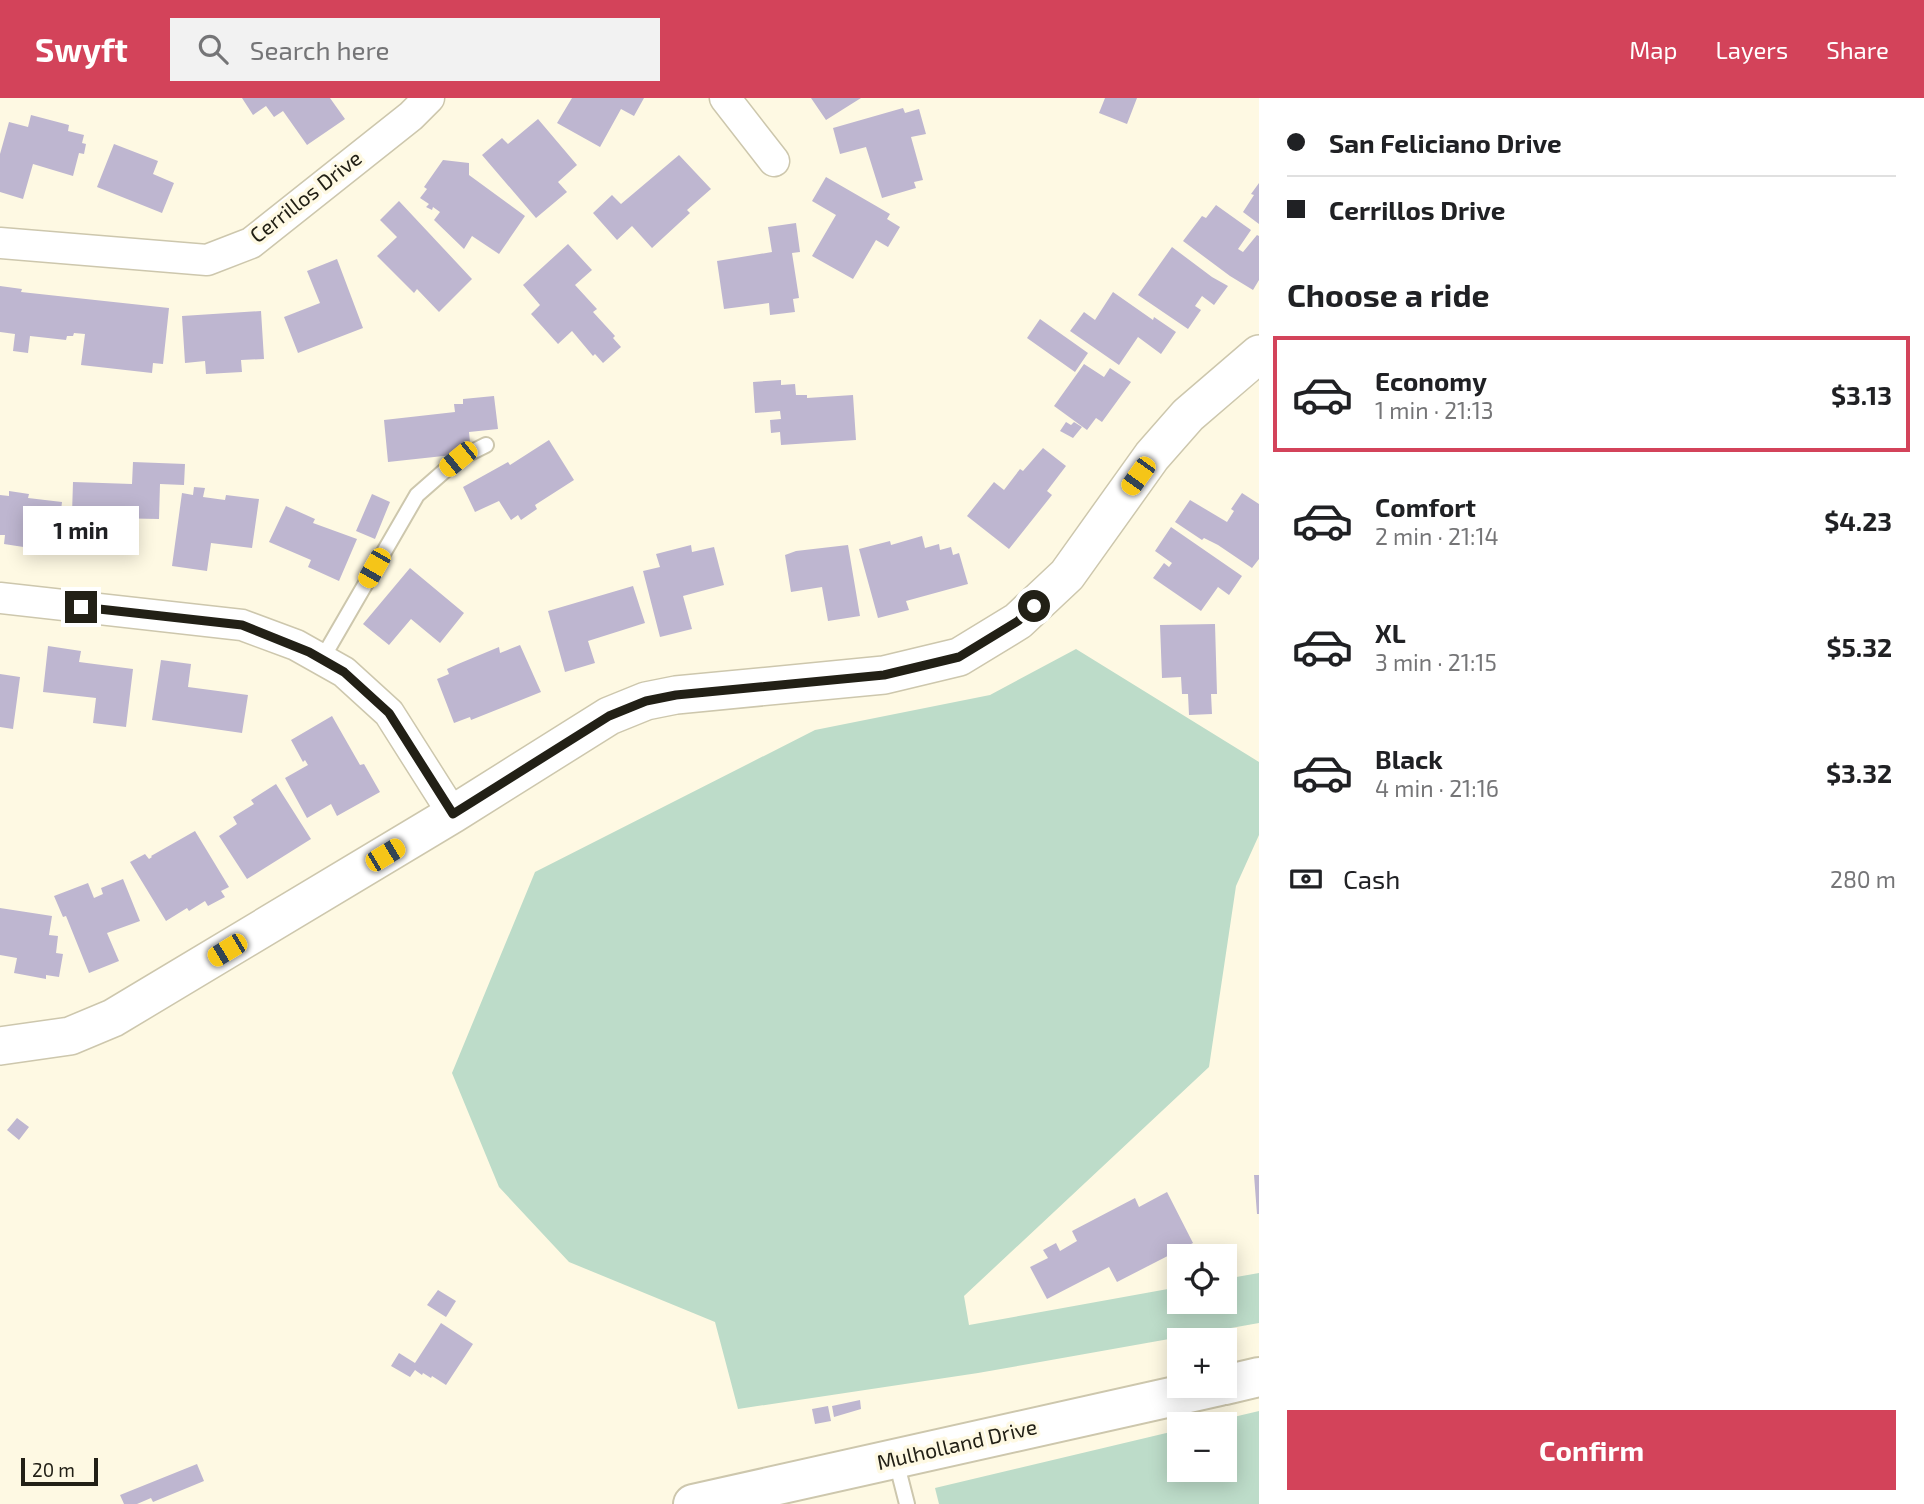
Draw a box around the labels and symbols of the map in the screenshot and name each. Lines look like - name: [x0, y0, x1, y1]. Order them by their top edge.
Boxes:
- street label: Cerrillos Drive: [244, 144, 366, 247]
- car: [436, 438, 481, 480]
- car: [1118, 453, 1159, 499]
- callout: 1 min: [23, 505, 139, 554]
- car: [355, 545, 394, 591]
- route start: [1018, 590, 1050, 622]
- route end: [65, 591, 97, 623]
- car: [362, 835, 409, 875]
- car: [204, 930, 251, 970]
- street label: Mulholland Drive: [874, 1413, 1039, 1474]
- scale bar: [21, 1455, 98, 1487]

